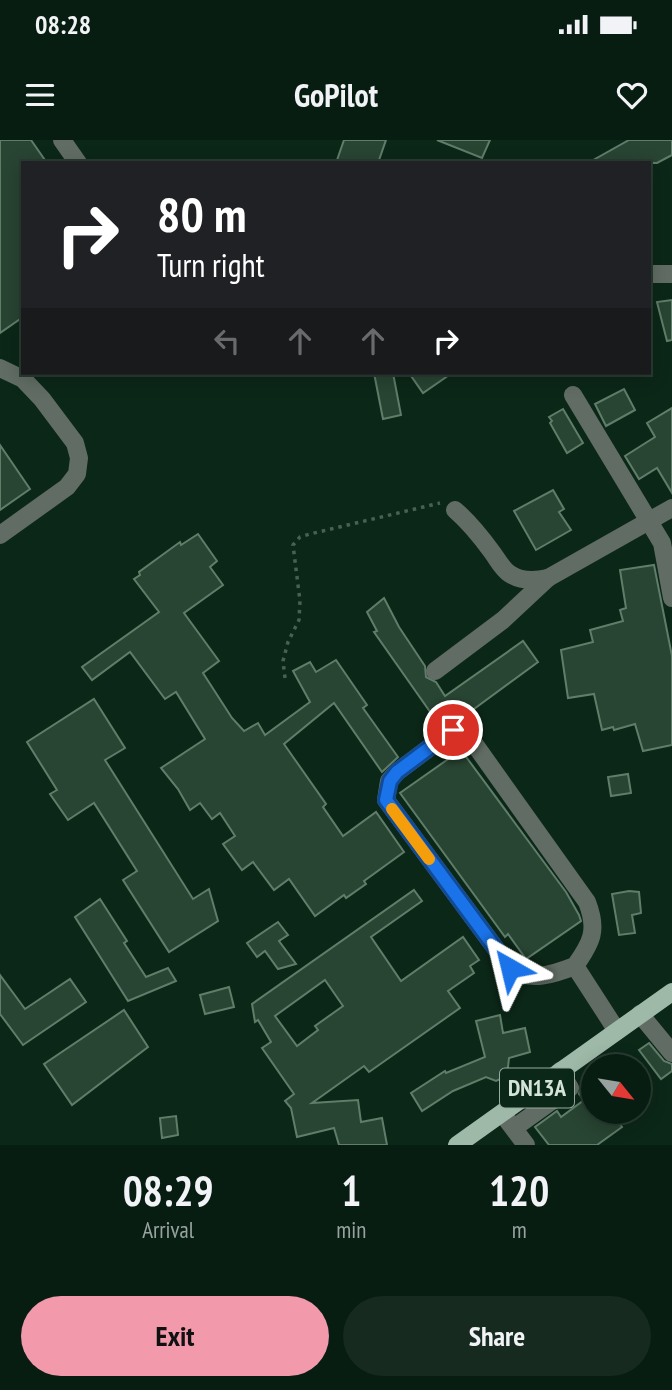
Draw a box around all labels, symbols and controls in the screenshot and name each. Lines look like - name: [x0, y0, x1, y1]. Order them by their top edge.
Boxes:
- text: 08:28: [35, 8, 91, 41]
- text: GoPilot: [294, 74, 378, 116]
- icon: menu: [21, 76, 59, 114]
- icon: heart: [613, 76, 651, 114]
- text: 80 m: [157, 182, 246, 246]
- icon: right: [42, 189, 133, 280]
- text: Turn right: [157, 244, 265, 286]
- icon: left: [208, 322, 246, 360]
- icon: ahead: [281, 322, 319, 360]
- icon: ahead: [354, 322, 392, 360]
- icon: right: [427, 322, 465, 360]
- pin: [423, 700, 483, 760]
- icon: arrive: [434, 711, 472, 749]
- position arrow: [473, 931, 547, 1005]
- north arrow: [581, 1054, 651, 1124]
- map controls: [581, 1054, 651, 1124]
- road number: DN13A: [500, 1068, 574, 1107]
- text: 08:29: [123, 1163, 214, 1218]
- text: 1: [341, 1163, 361, 1218]
- text: 120: [489, 1163, 549, 1218]
- text: Arrival: [142, 1215, 194, 1244]
- text: min: [336, 1215, 366, 1244]
- text: m: [512, 1215, 527, 1244]
- button: Exit: [21, 1296, 329, 1376]
- button: Share: [343, 1296, 651, 1376]

